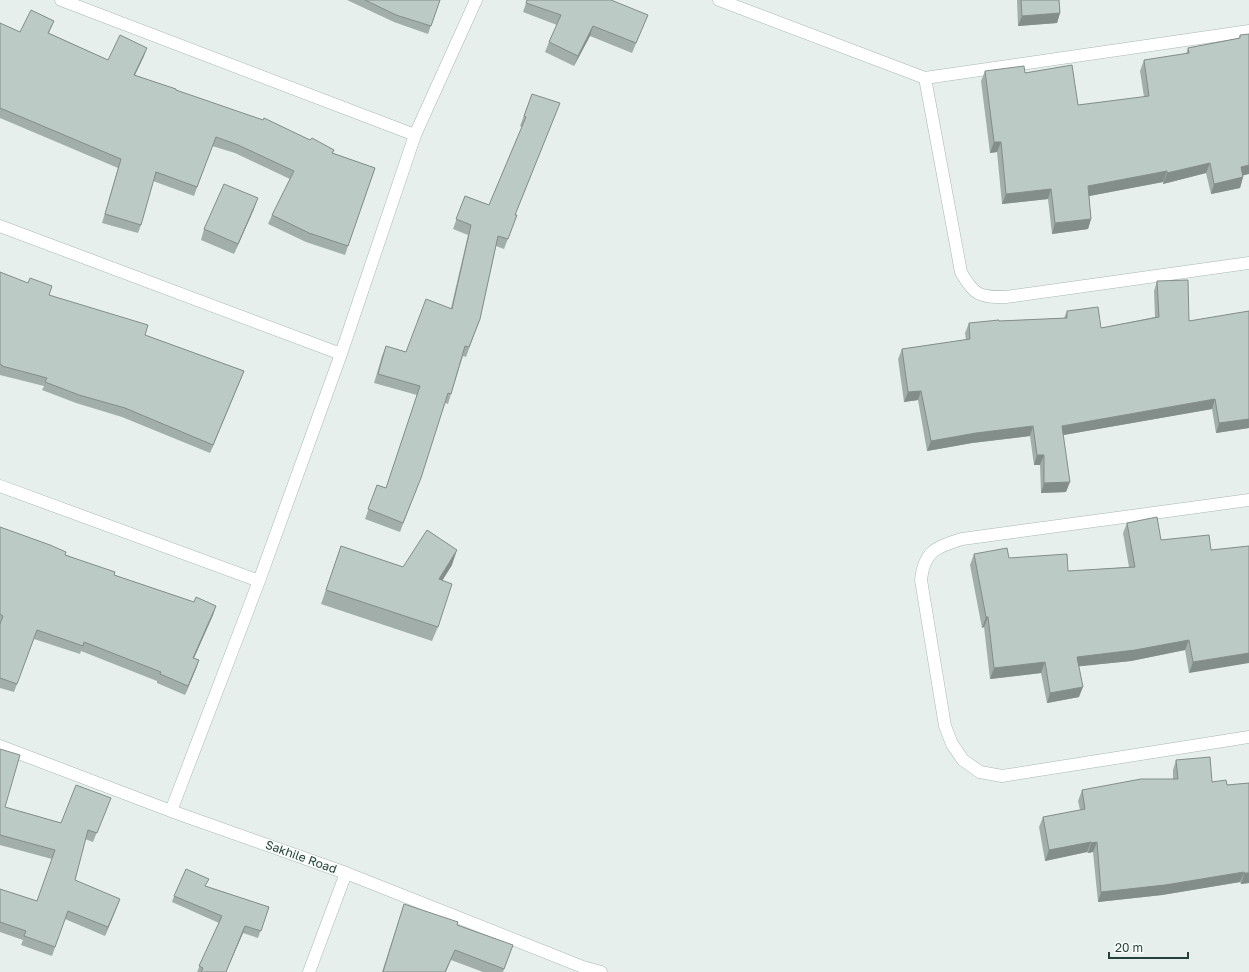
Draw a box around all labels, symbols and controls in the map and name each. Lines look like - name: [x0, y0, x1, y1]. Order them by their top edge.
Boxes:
- street label: Sakhile Road: [263, 837, 339, 876]
- scale bar: [1109, 934, 1188, 960]
- text: 20 m: [1115, 940, 1143, 955]

